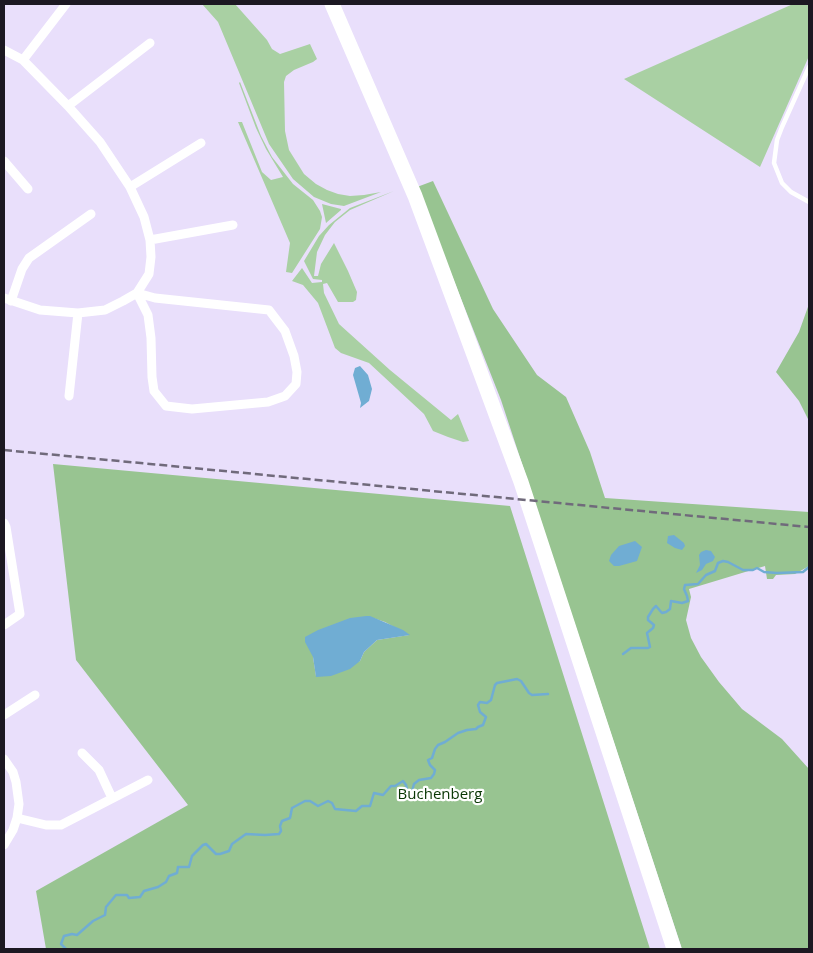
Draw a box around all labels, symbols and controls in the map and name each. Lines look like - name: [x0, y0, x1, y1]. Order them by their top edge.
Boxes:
- park label: Buchenberg: [398, 786, 482, 804]

